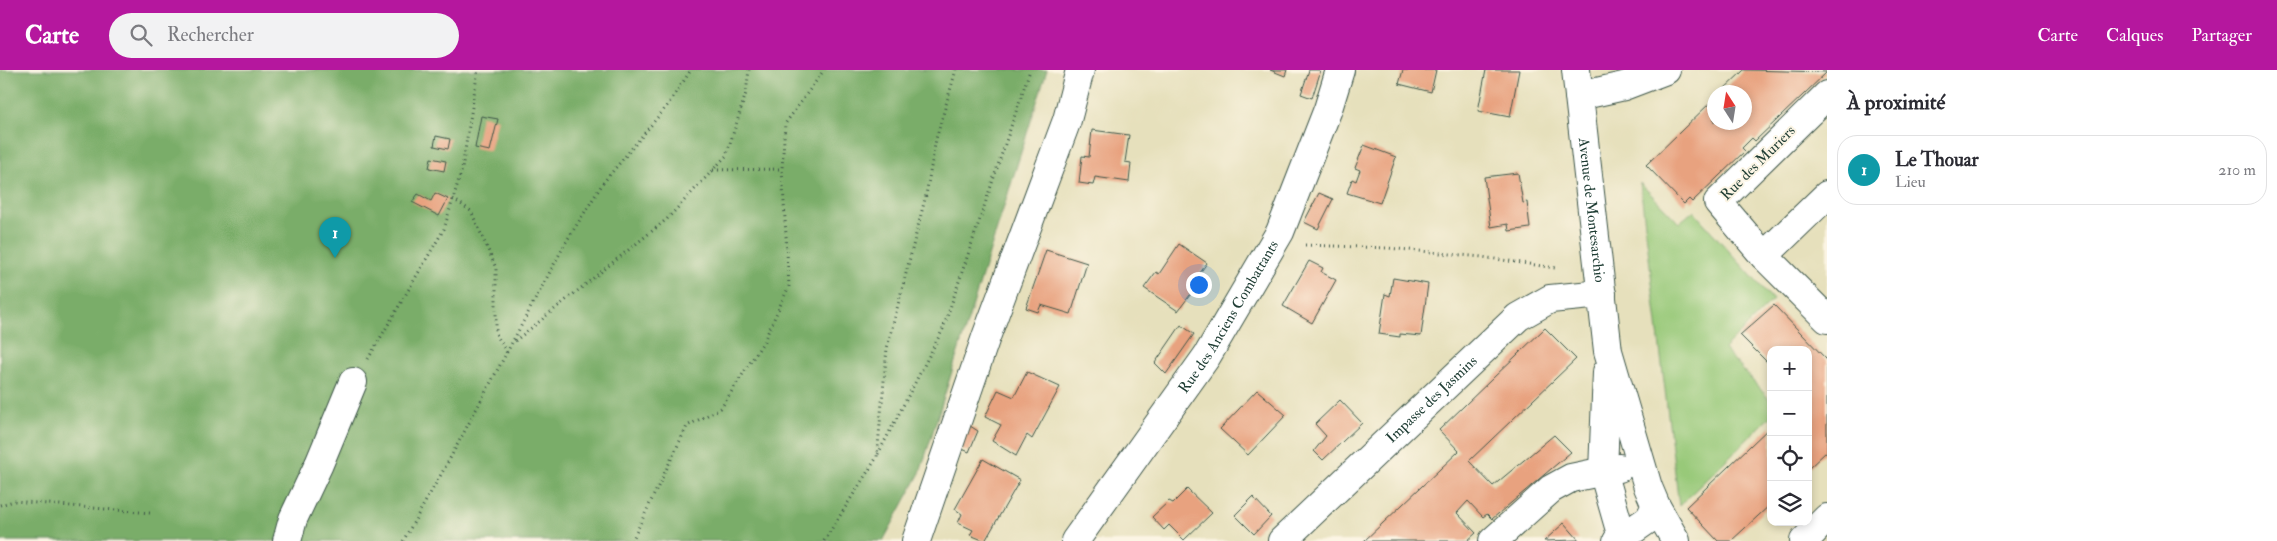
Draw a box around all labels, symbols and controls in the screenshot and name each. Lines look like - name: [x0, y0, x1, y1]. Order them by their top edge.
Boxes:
- search box: [109, 13, 459, 58]
- text: Carte: [25, 20, 79, 51]
- icon: search: [127, 21, 155, 49]
- text: Rechercher: [167, 23, 254, 47]
- text: Carte: [2037, 24, 2078, 47]
- text: Calques: [2106, 24, 2163, 47]
- text: Partager: [2191, 24, 2252, 47]
- north arrow: [1707, 85, 1752, 130]
- text: À proximité: [1847, 89, 1945, 116]
- street label: Rue des Muriers: [1717, 122, 1799, 204]
- street label: Avenue de Montesarchio: [1574, 136, 1610, 284]
- text: Le Thouar: [1895, 148, 1979, 172]
- text: 1: [1861, 160, 1867, 180]
- text: 210 m: [2218, 160, 2256, 180]
- text: Lieu: [1895, 172, 1926, 192]
- pin: 1: [319, 217, 351, 258]
- street label: Rue des Anciens Combattants: [1174, 237, 1283, 397]
- your location: [1186, 272, 1212, 298]
- map controls: [1767, 346, 1812, 526]
- button: +: [1767, 346, 1812, 391]
- street label: Impasse des Jasmins: [1382, 351, 1481, 447]
- button: −: [1767, 391, 1812, 436]
- button: locate: [1767, 436, 1812, 481]
- button: layers: [1767, 481, 1812, 526]

